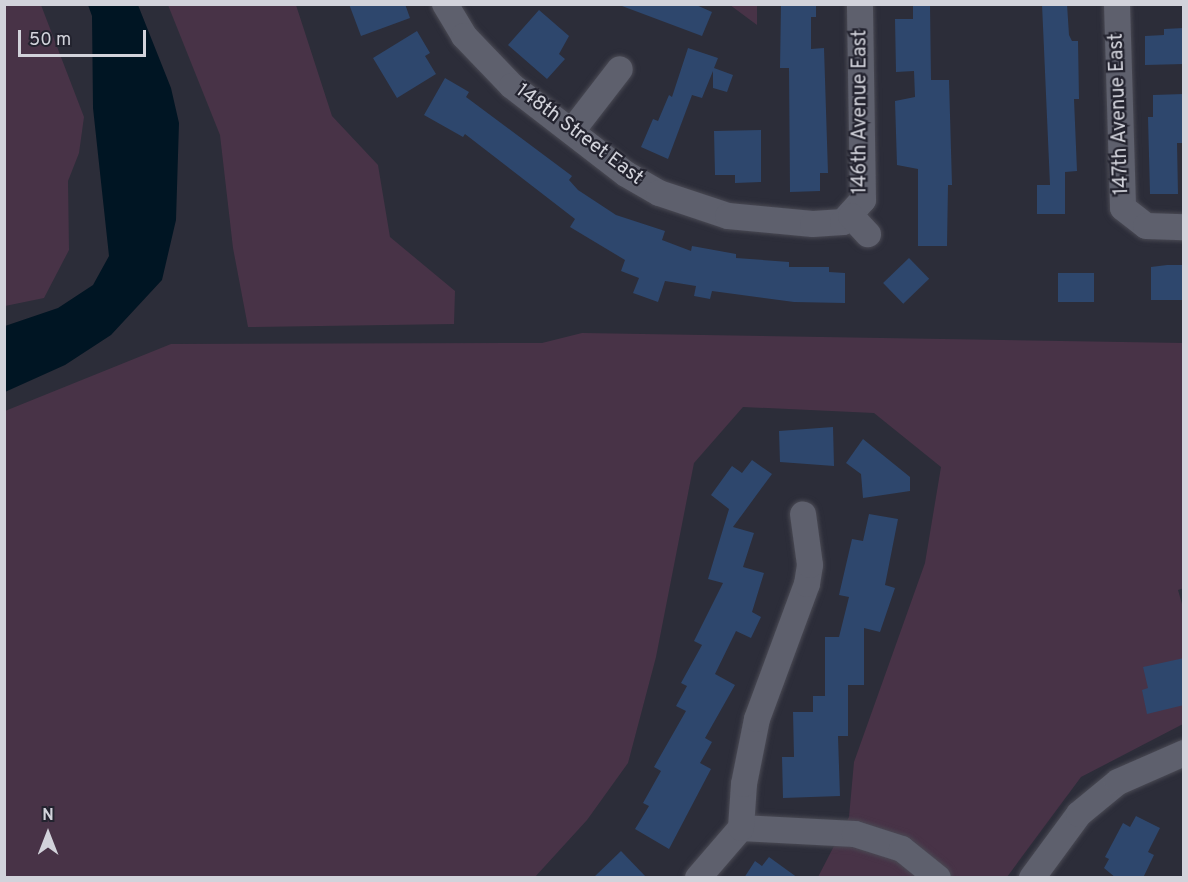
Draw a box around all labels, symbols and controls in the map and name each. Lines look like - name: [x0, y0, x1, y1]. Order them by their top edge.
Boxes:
- scale bar: [21, 18, 148, 56]
- text: 50 m: [29, 29, 71, 52]
- street label: 146th Avenue East: [849, 29, 873, 195]
- street label: 147th Avenue East: [1105, 32, 1135, 196]
- street label: 148th Street East: [511, 79, 647, 191]
- north arrow: [18, 804, 78, 864]
- text: N: [42, 806, 54, 826]

